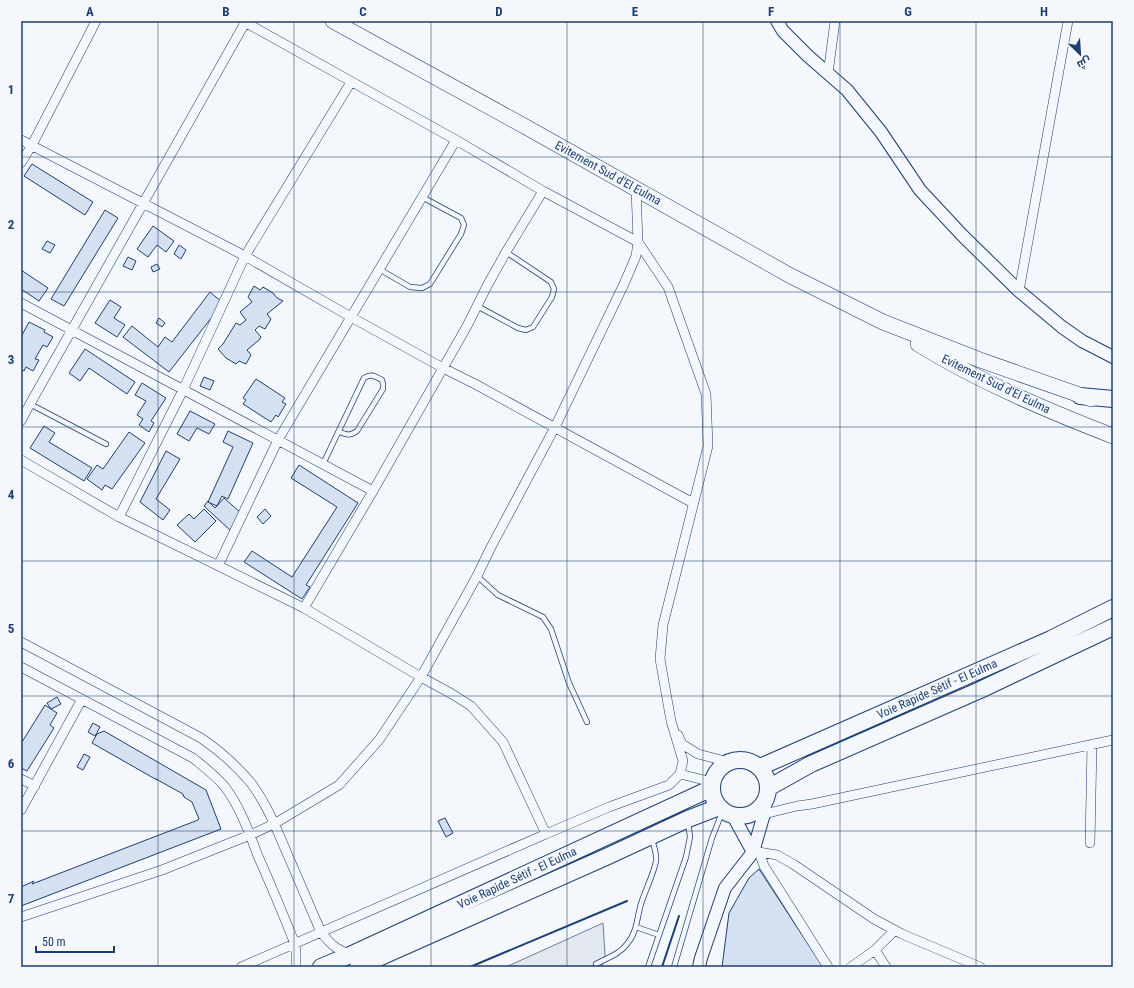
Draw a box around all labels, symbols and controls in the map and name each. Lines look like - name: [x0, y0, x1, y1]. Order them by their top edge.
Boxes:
- text: A: [86, 4, 94, 19]
- text: B: [222, 4, 230, 19]
- text: C: [359, 4, 367, 19]
- text: D: [495, 4, 503, 19]
- text: E: [632, 4, 639, 19]
- text: F: [768, 4, 774, 19]
- text: G: [904, 4, 912, 19]
- text: H: [1040, 4, 1048, 19]
- north arrow: [1060, 34, 1100, 74]
- text: ش: [1075, 54, 1093, 71]
- text: 1: [8, 82, 14, 97]
- street label: Evitement Sud d'El Eulma: [553, 138, 664, 208]
- text: 2: [8, 217, 15, 232]
- text: 3: [8, 352, 14, 367]
- street label: Evitement Sud d'El Eulma: [939, 352, 1053, 417]
- text: 4: [8, 487, 15, 502]
- text: 5: [8, 621, 15, 636]
- street label: Voie Rapide Sétif - El Eulma: [875, 656, 999, 722]
- text: 6: [8, 756, 15, 771]
- street label: Voie Rapide Sétif - El Eulma: [455, 844, 579, 912]
- text: 7: [8, 891, 15, 906]
- scale bar: [36, 928, 114, 954]
- text: 50 m: [42, 935, 66, 949]

